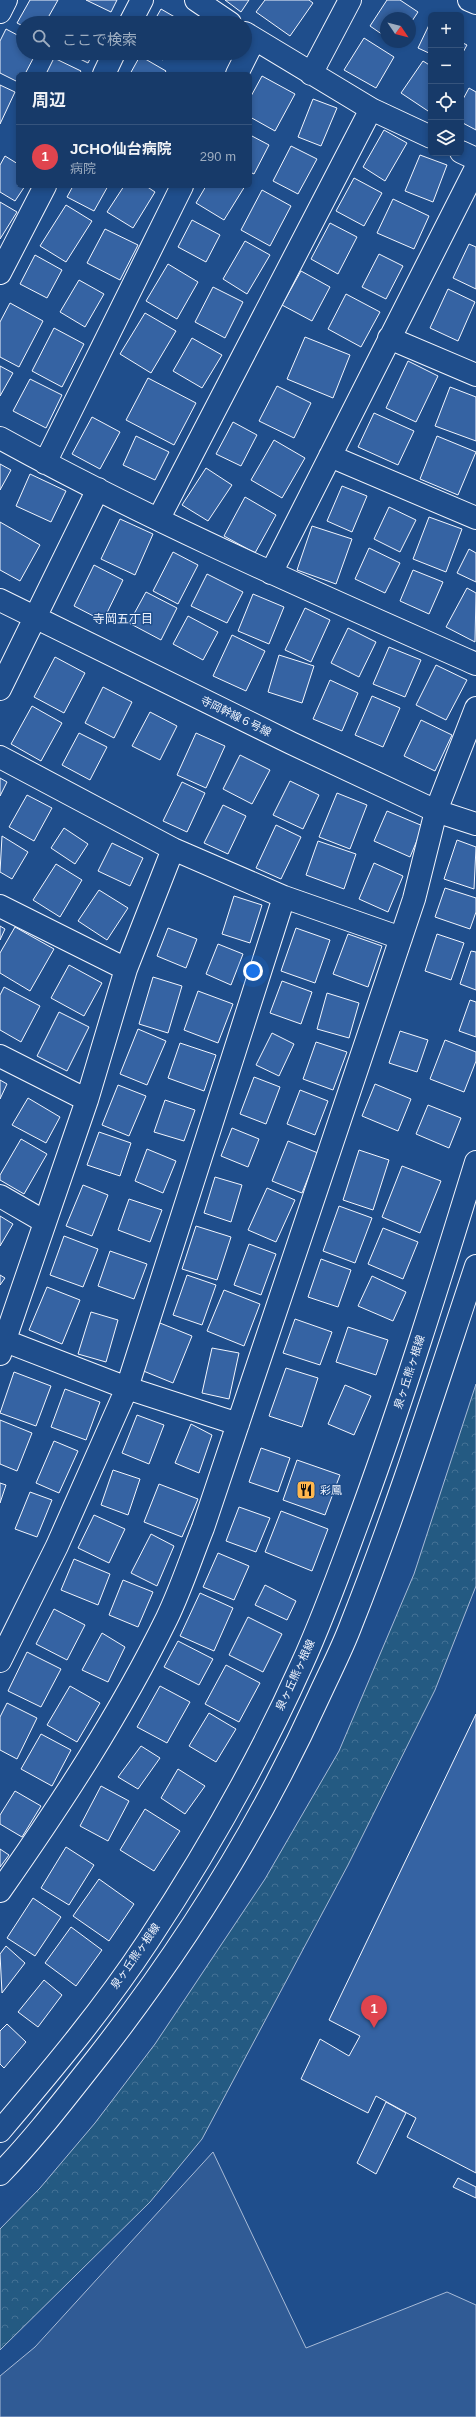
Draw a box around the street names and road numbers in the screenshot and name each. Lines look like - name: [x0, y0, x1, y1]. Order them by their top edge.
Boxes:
- street label: 寺岡幹線６号線: [199, 694, 273, 738]
- street label: 泉ヶ丘熊ヶ根線: [391, 1334, 427, 1410]
- street label: 泉ヶ丘熊ヶ根線: [273, 1638, 317, 1712]
- street label: 泉ヶ丘熊ヶ根線: [108, 1921, 162, 1991]

